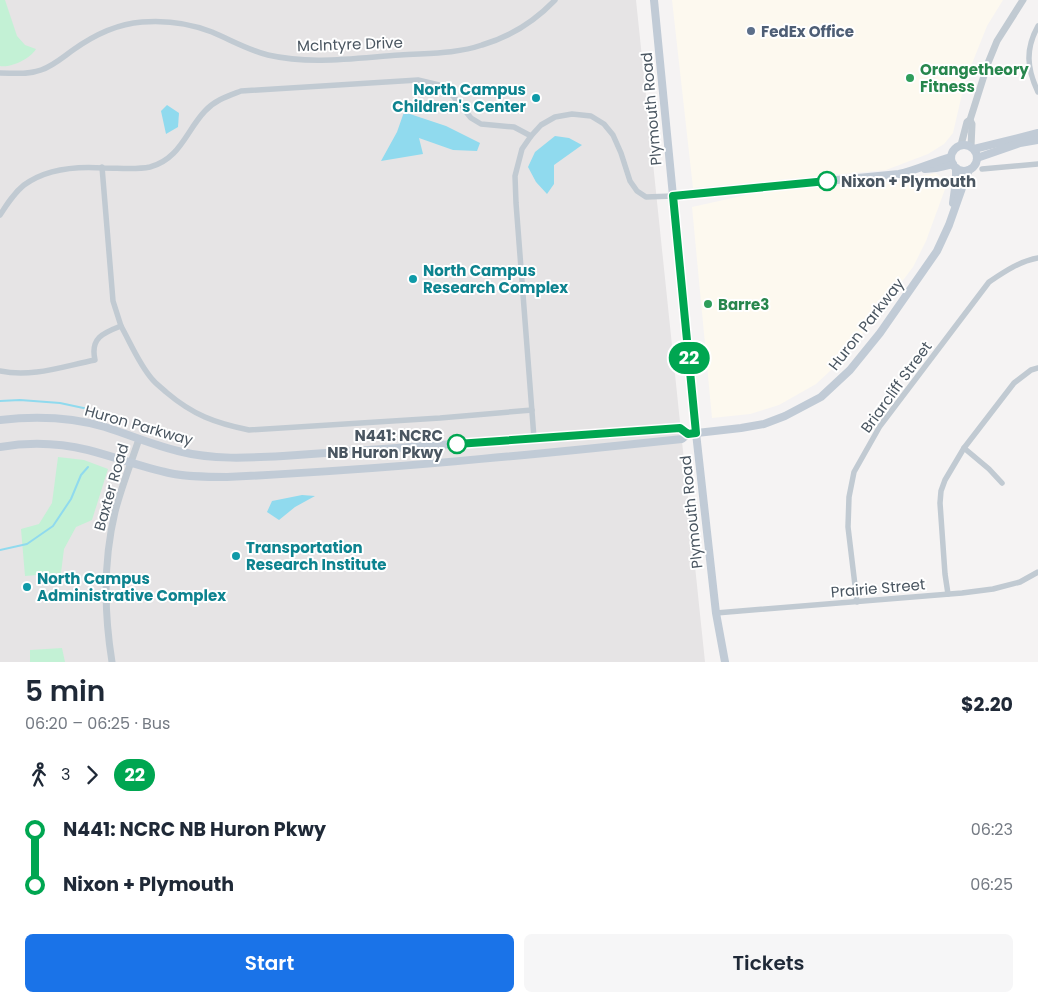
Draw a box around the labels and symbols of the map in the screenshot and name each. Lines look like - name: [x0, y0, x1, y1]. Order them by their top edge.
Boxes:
- place label: FedEx Office: [761, 21, 854, 42]
- marker: FedEx Office: [745, 25, 757, 37]
- street label: McIntyre Drive: [297, 32, 403, 56]
- street label: Plymouth Road: [636, 52, 666, 166]
- place label: Orangetheory Fitness: [920, 59, 1029, 97]
- marker: Orangetheory Fitness: [904, 72, 916, 84]
- place label: North Campus Children's Center: [392, 79, 527, 117]
- marker: North Campus Children's Center: [530, 92, 542, 104]
- marker: Nixon + Plymouth: [817, 171, 837, 191]
- place label: Nixon + Plymouth: [841, 171, 976, 192]
- place label: North Campus Research Complex: [423, 260, 568, 298]
- marker: North Campus Research Complex: [407, 273, 419, 285]
- street label: Huron Parkway: [823, 273, 909, 375]
- place label: Barre3: [718, 294, 769, 315]
- marker: Barre3: [702, 298, 714, 310]
- street label: Briarcliff Street: [856, 337, 936, 437]
- line badge: 22: [666, 342, 712, 374]
- street label: Huron Parkway: [82, 399, 196, 451]
- place label: N441: NCRC NB Huron Pkwy: [327, 425, 444, 463]
- marker: N441: NCRC NB Huron Pkwy: [447, 434, 467, 454]
- street label: Baxter Road: [89, 441, 133, 533]
- street label: Plymouth Road: [675, 454, 707, 570]
- place label: Transportation Research Institute: [246, 537, 387, 575]
- marker: Transportation Research Institute: [230, 550, 242, 562]
- place label: North Campus Administrative Complex: [37, 568, 226, 606]
- street label: Prairie Street: [830, 573, 926, 603]
- marker: North Campus Administrative Complex: [21, 581, 33, 593]

